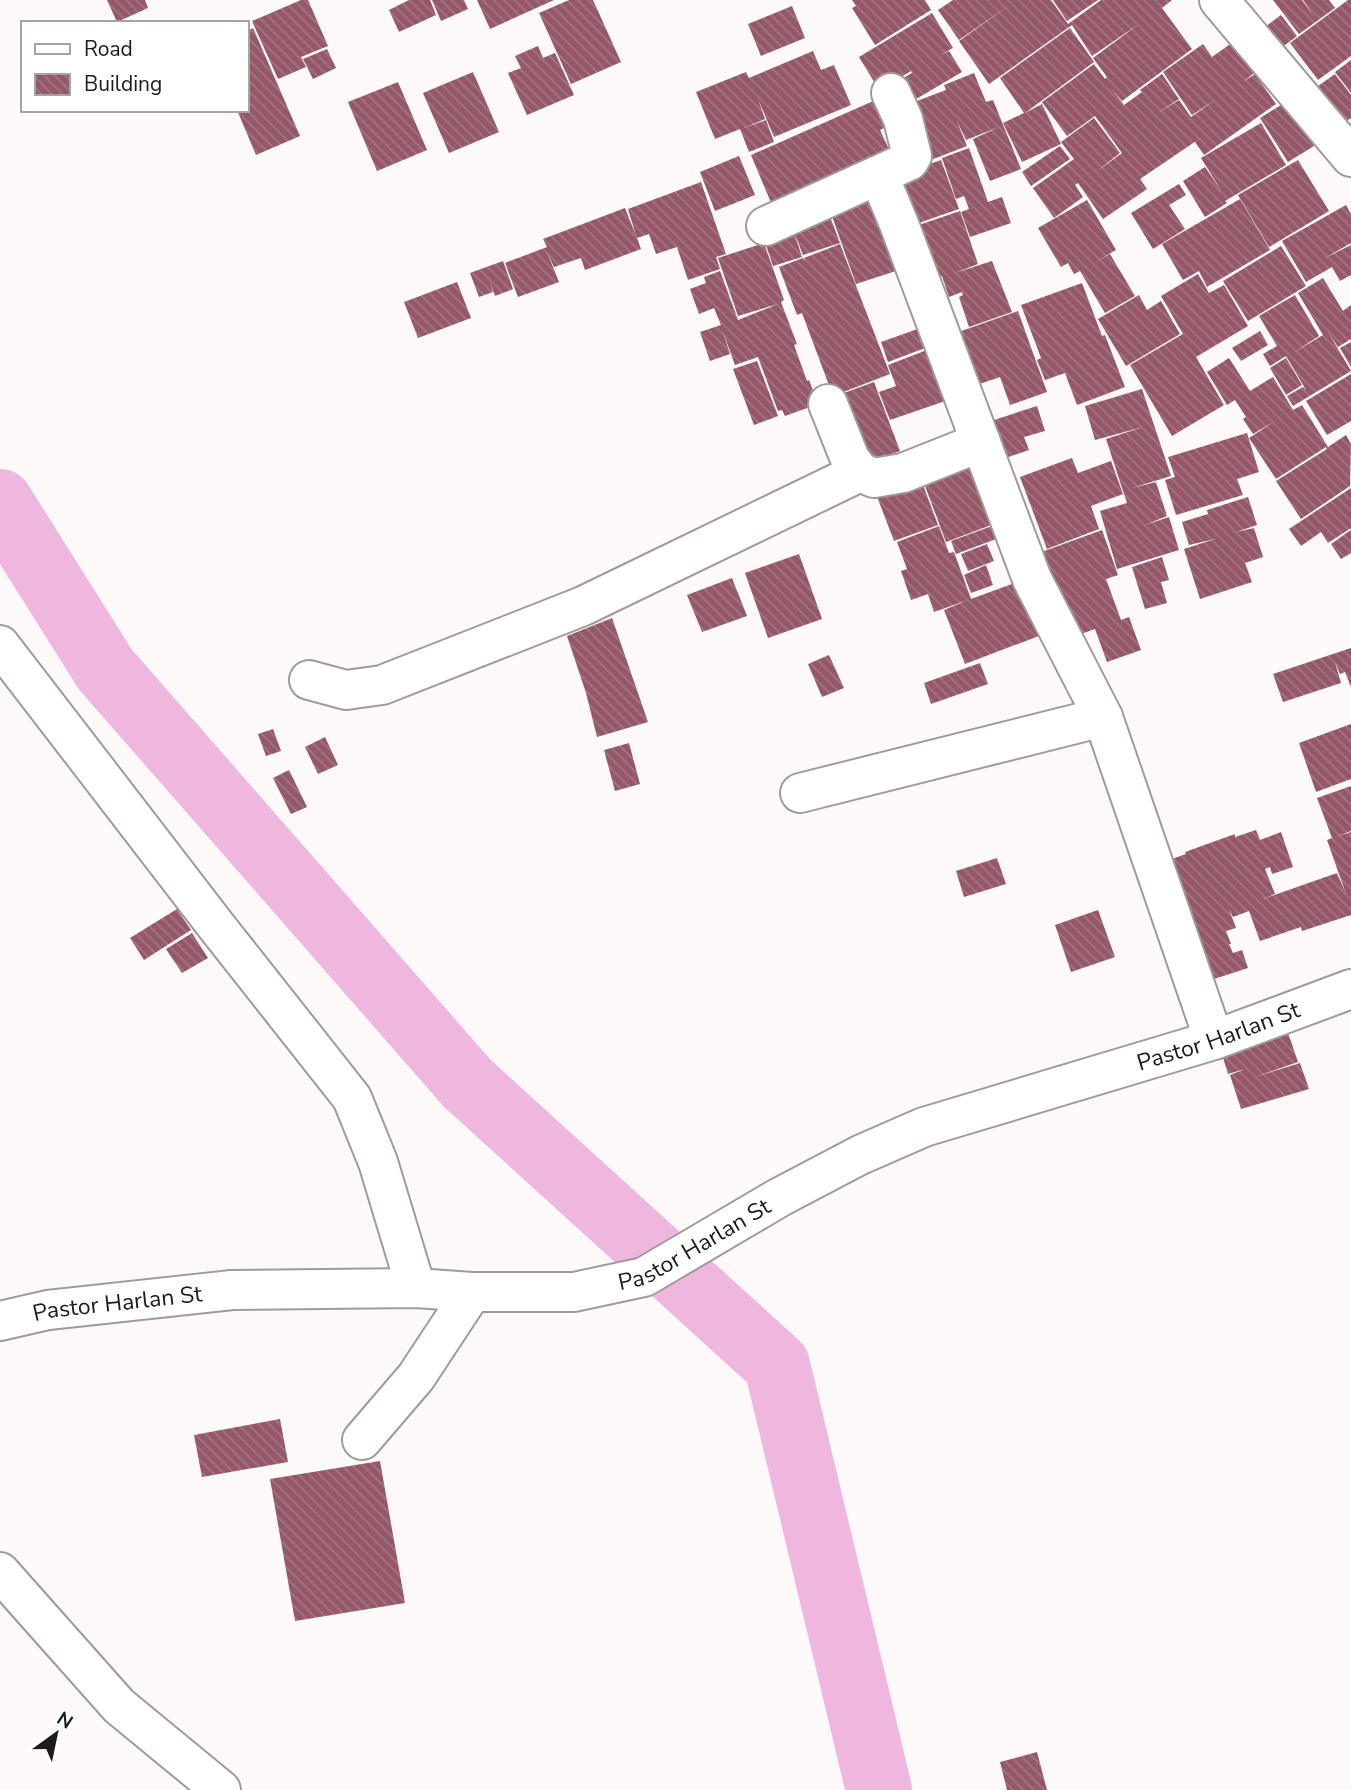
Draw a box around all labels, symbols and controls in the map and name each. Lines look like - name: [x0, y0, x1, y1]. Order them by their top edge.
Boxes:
- legend: [21, 21, 248, 112]
- text: Road: [84, 35, 133, 63]
- text: Building: [84, 70, 162, 98]
- street label: Pastor Harlan St: [1133, 994, 1305, 1078]
- street label: Pastor Harlan St: [615, 1191, 777, 1298]
- street label: Pastor Harlan St: [30, 1278, 205, 1329]
- north arrow: [21, 1699, 91, 1769]
- text: N: [52, 1706, 78, 1735]

